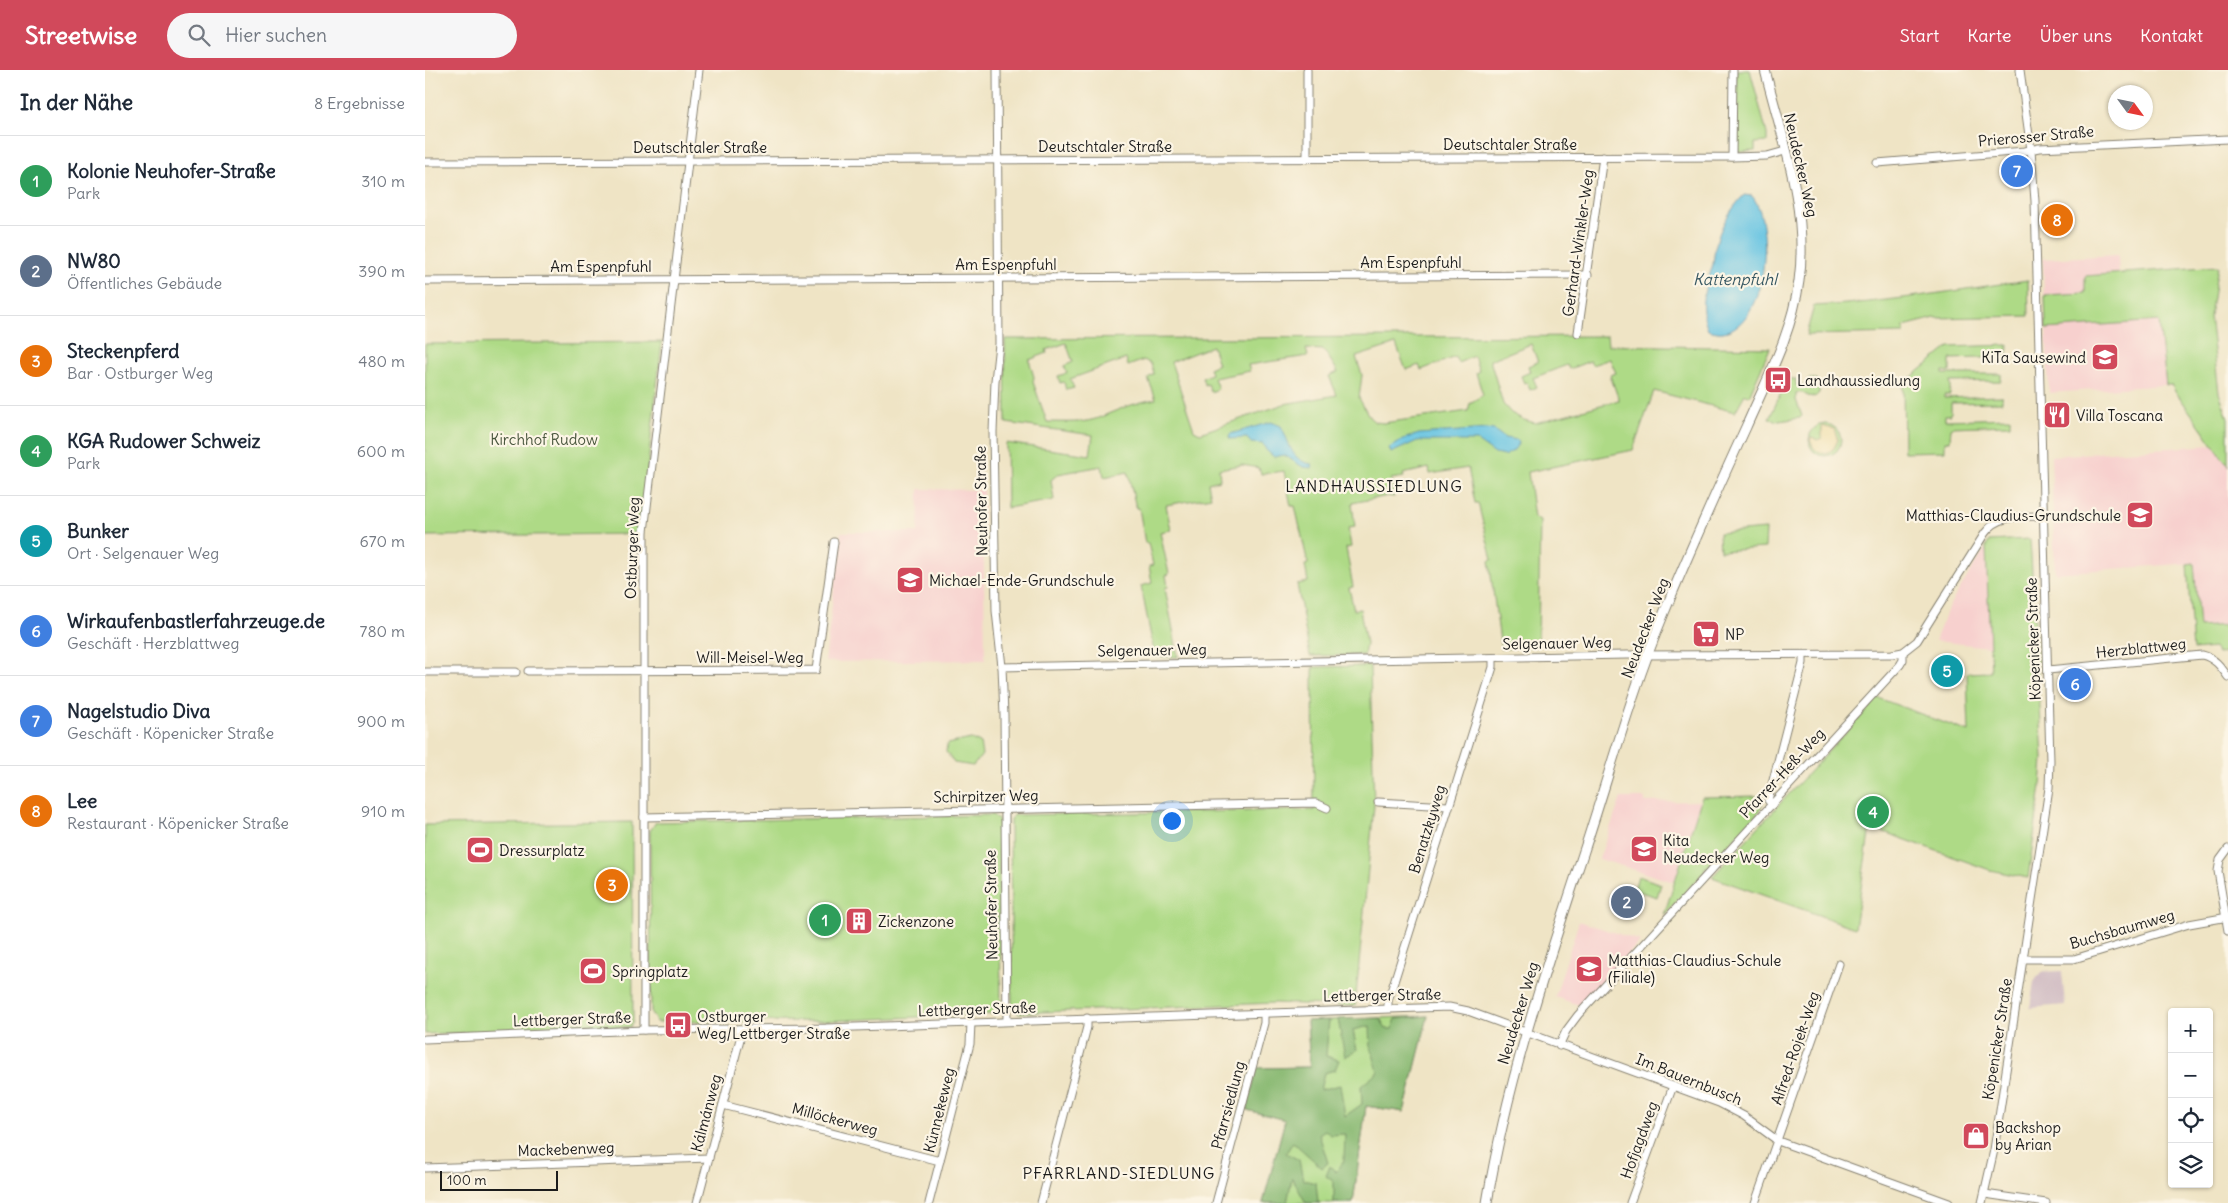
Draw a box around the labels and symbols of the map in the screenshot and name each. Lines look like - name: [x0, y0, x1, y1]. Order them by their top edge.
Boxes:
- north arrow: [2108, 85, 2153, 130]
- street label: Neudecker Weg: [1780, 111, 1822, 219]
- street label: Prierosser Straße: [1977, 121, 2095, 151]
- street label: Deutschtaler Straße: [1443, 135, 1577, 154]
- street label: Deutschtaler Straße: [1038, 137, 1172, 156]
- street label: Deutschtaler Straße: [633, 138, 767, 157]
- pin: 7: [2001, 152, 2033, 190]
- street label: Gerhard-Winkler-Weg: [1558, 168, 1598, 318]
- pin: 8: [2041, 201, 2073, 239]
- street label: Am Espenpfuhl: [1360, 253, 1462, 272]
- street label: Am Espenpfuhl: [955, 255, 1057, 274]
- street label: Am Espenpfuhl: [550, 257, 652, 276]
- water label: Kattenpfuhl: [1693, 269, 1779, 289]
- school or university icon: KiTa Sausewind: [2090, 342, 2120, 372]
- place label: KiTa Sausewind: [1981, 348, 2086, 367]
- bus stop icon: Landhaussiedlung: [1763, 365, 1793, 395]
- place label: Landhaussiedlung: [1797, 371, 1920, 390]
- restaurant icon: Villa Toscana: [2042, 400, 2072, 430]
- place label: Villa Toscana: [2076, 406, 2163, 425]
- park label: Kirchhof Rudow: [490, 430, 598, 449]
- street label: Neuhofer Straße: [971, 446, 991, 556]
- district label: LANDHAUSSIEDLUNG: [1285, 476, 1463, 496]
- street label: Ostburger Weg: [621, 497, 643, 599]
- school or university icon: Matthias-Claudius-Grundschule: [2125, 500, 2155, 530]
- place label: Matthias-Claudius-Grundschule: [1906, 506, 2121, 525]
- school or university icon: Michael-Ende-Grundschule: [895, 565, 925, 595]
- place label: Michael-Ende-Grundschule: [929, 571, 1114, 590]
- street label: Neudecker Weg: [1617, 575, 1673, 681]
- street label: Köpenicker Straße: [2021, 577, 2045, 701]
- supermarket icon: NP: [1691, 619, 1721, 649]
- place label: NP: [1725, 625, 1744, 644]
- street label: Selgenauer Weg: [1502, 633, 1612, 653]
- street label: Herzblattweg: [2095, 634, 2187, 662]
- street label: Selgenauer Weg: [1097, 640, 1207, 660]
- street label: Will-Meisel-Weg: [696, 648, 804, 667]
- pin: 5: [1931, 652, 1963, 690]
- pin: 6: [2059, 665, 2091, 703]
- street label: Pfarrer-Heß-Weg: [1735, 724, 1829, 822]
- street label: Benatzkyweg: [1404, 782, 1450, 876]
- street label: Schirpitzer Weg: [933, 786, 1039, 806]
- pin: 4: [1857, 793, 1889, 831]
- your location: [1159, 808, 1185, 834]
- place label: Kita Neudecker Weg: [1663, 831, 1769, 867]
- school or university icon: Kita Neudecker Weg: [1629, 834, 1659, 864]
- sports icon: Dressurplatz: [465, 835, 495, 865]
- place label: Dressurplatz: [499, 841, 585, 860]
- street label: Neuhofer Straße: [981, 850, 1001, 960]
- pin: 3: [596, 866, 628, 904]
- pin: 2: [1611, 883, 1643, 921]
- pin: 1: [809, 901, 841, 939]
- street label: Buchsbaumweg: [2067, 905, 2177, 953]
- building icon: Zickenzone: [844, 906, 874, 936]
- place label: Zickenzone: [878, 912, 954, 931]
- place label: Matthias-Claudius-Schule (Filiale): [1608, 951, 1781, 987]
- school or university icon: Matthias-Claudius-Schule (Filiale): [1574, 954, 1604, 984]
- sports icon: Springplatz: [578, 956, 608, 986]
- street label: Neudecker Weg: [1493, 959, 1543, 1067]
- place label: Springplatz: [612, 962, 688, 981]
- street label: Köpenicker Straße: [1978, 977, 2016, 1101]
- street label: Lettberger Straße: [1323, 984, 1441, 1006]
- street label: Alfred-Rojek-Weg: [1767, 989, 1823, 1107]
- street label: Lettberger Straße: [918, 997, 1036, 1021]
- street label: Lettberger Straße: [513, 1007, 631, 1031]
- place label: Ostburger Weg/Lettberger Straße: [697, 1007, 850, 1043]
- bus stop icon: Ostburger Weg/Lettberger Straße: [663, 1010, 693, 1040]
- street label: Im Bauernbusch: [1633, 1049, 1745, 1109]
- street label: Pfarrsiedlung: [1207, 1059, 1249, 1151]
- street label: Künnekeweg: [919, 1065, 959, 1155]
- street label: Kálmánweg: [687, 1072, 725, 1154]
- street label: Millöckerweg: [790, 1098, 880, 1140]
- street label: Hofjagdweg: [1616, 1099, 1662, 1181]
- place label: Backshop by Arian: [1995, 1118, 2061, 1154]
- shop icon: Backshop by Arian: [1961, 1121, 1991, 1151]
- street label: Mackebenweg: [517, 1138, 615, 1160]
- district label: PFARRLAND-SIEDLUNG: [1023, 1163, 1215, 1183]
- scale bar: [440, 1168, 557, 1191]

